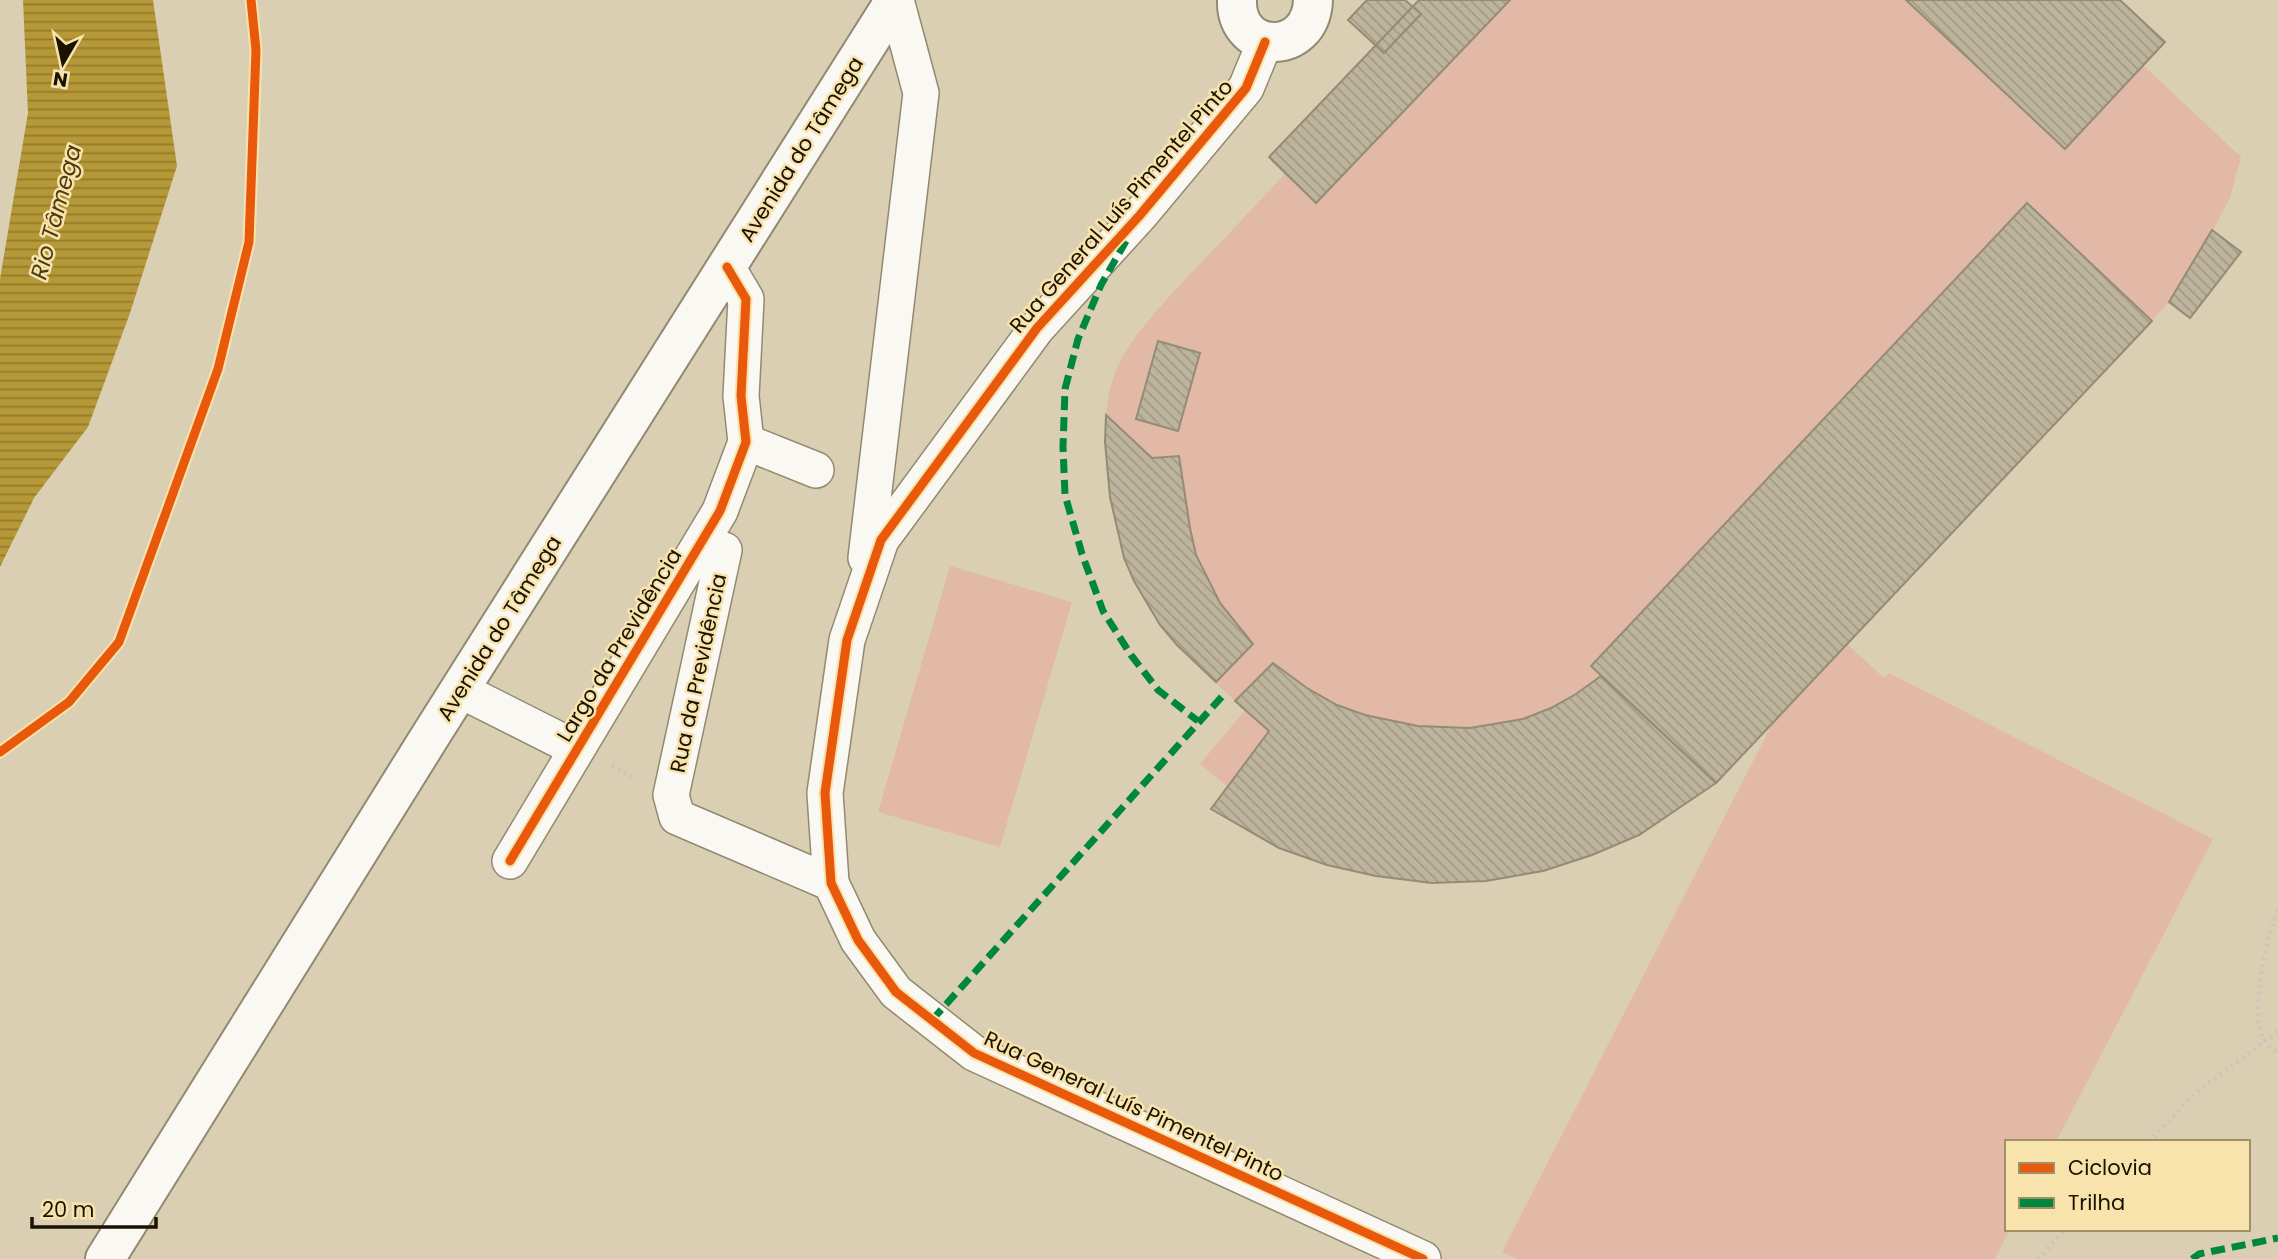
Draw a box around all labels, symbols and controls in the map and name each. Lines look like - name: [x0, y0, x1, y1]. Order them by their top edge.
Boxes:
- north arrow: [28, 28, 98, 98]
- street label: Avenida do Tâmega: [732, 51, 870, 247]
- text: N: [51, 65, 70, 94]
- street label: Rua General Luís Pimentel Pinto: [1003, 73, 1239, 339]
- water label: Rio Tâmega: [23, 141, 89, 283]
- street label: Avenida do Tâmega: [430, 530, 568, 726]
- street label: Largo da Previdência: [550, 543, 688, 747]
- street label: Rua da Previdência: [663, 571, 733, 775]
- street label: Rua General Luís Pimentel Pinto: [979, 1024, 1289, 1188]
- legend: [2005, 1140, 2250, 1231]
- text: Ciclovia: [2068, 1153, 2152, 1182]
- scale bar: [32, 1186, 156, 1230]
- text: Trilha: [2068, 1188, 2125, 1217]
- text: 20 m: [42, 1195, 95, 1224]

